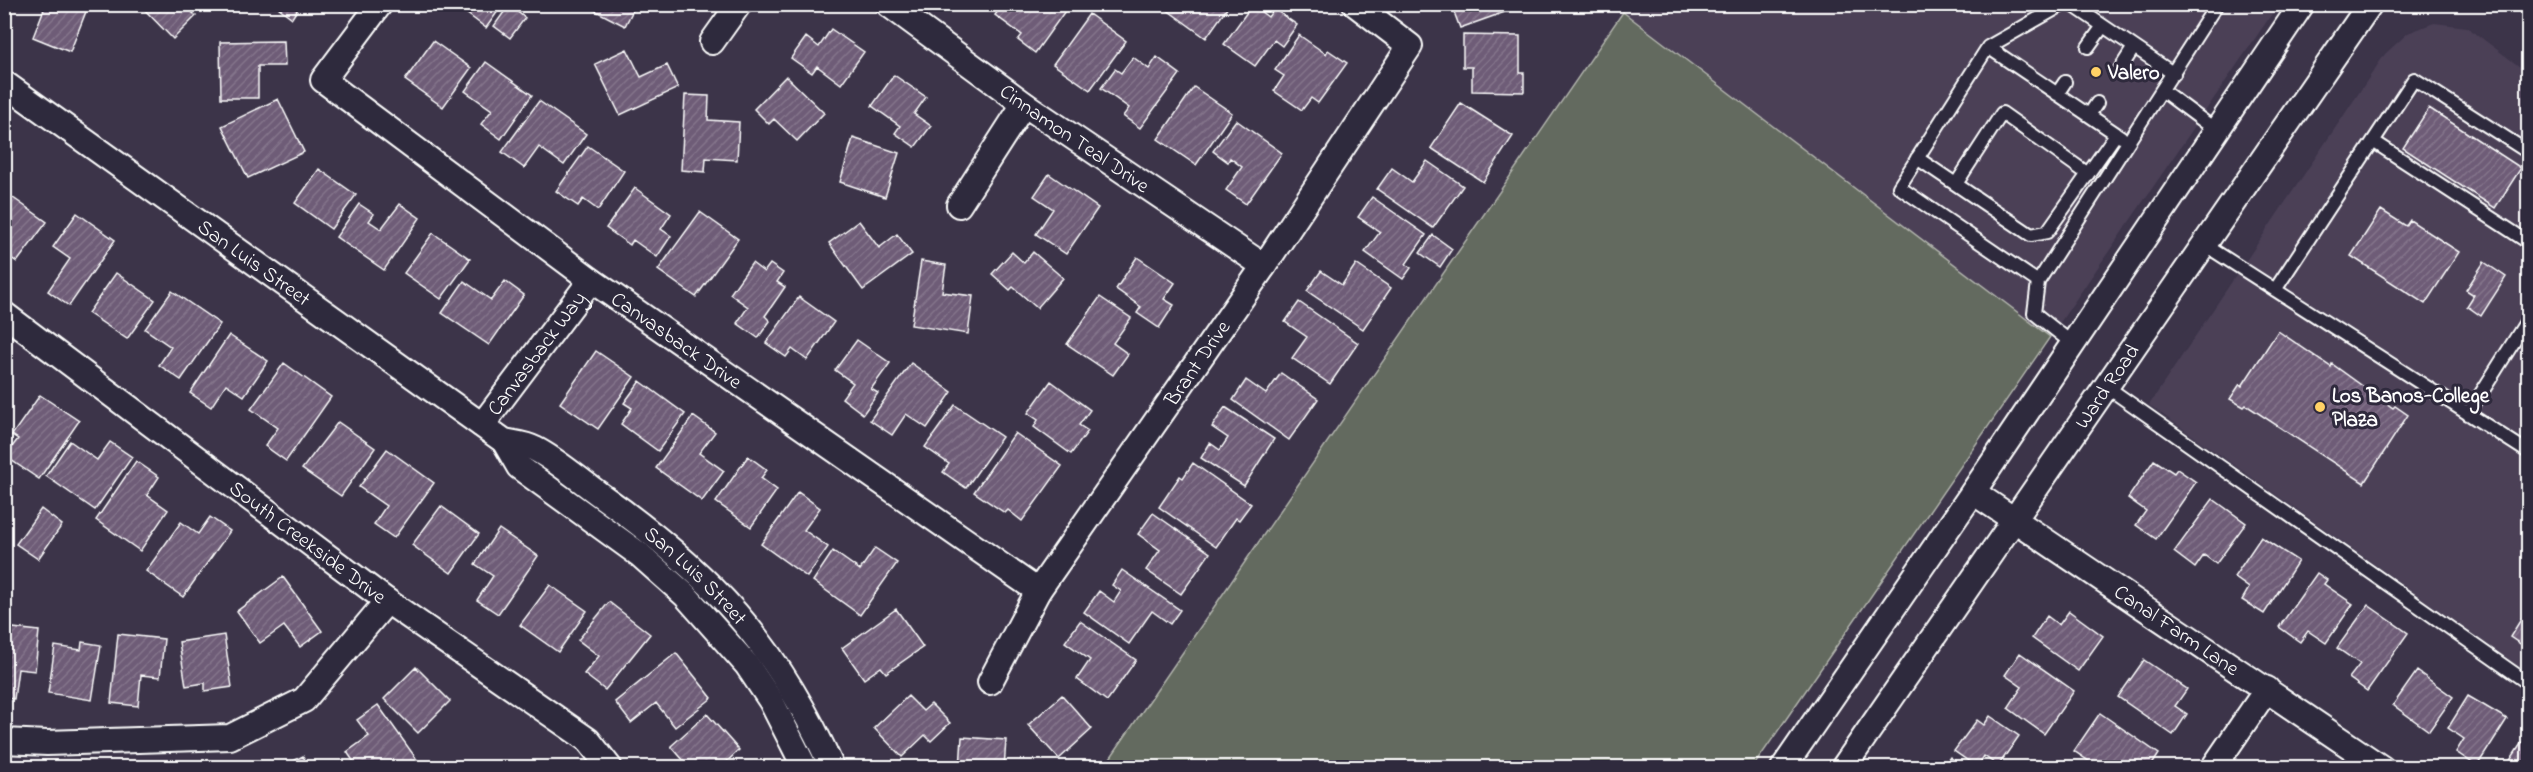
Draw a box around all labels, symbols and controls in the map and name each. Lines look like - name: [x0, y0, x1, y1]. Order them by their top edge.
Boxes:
- place label: Valero: [2107, 59, 2160, 89]
- marker: Valero: [2089, 65, 2103, 79]
- street label: Cinnamon Teal Drive: [992, 78, 1155, 202]
- street label: San Luis Street: [191, 213, 316, 315]
- street label: Canvasback Drive: [604, 285, 748, 398]
- street label: Canvasback Way: [481, 286, 596, 423]
- street label: Brant Drive: [1157, 314, 1239, 414]
- street label: Ward Road: [2068, 339, 2148, 436]
- place label: Los Banos-College Plaza: [2332, 382, 2490, 436]
- marker: Los Banos-College Plaza: [2313, 400, 2327, 414]
- street label: South Creekside Drive: [222, 475, 392, 613]
- street label: San Luis Street: [637, 520, 753, 633]
- street label: Canal Farm Lane: [2107, 578, 2245, 685]

